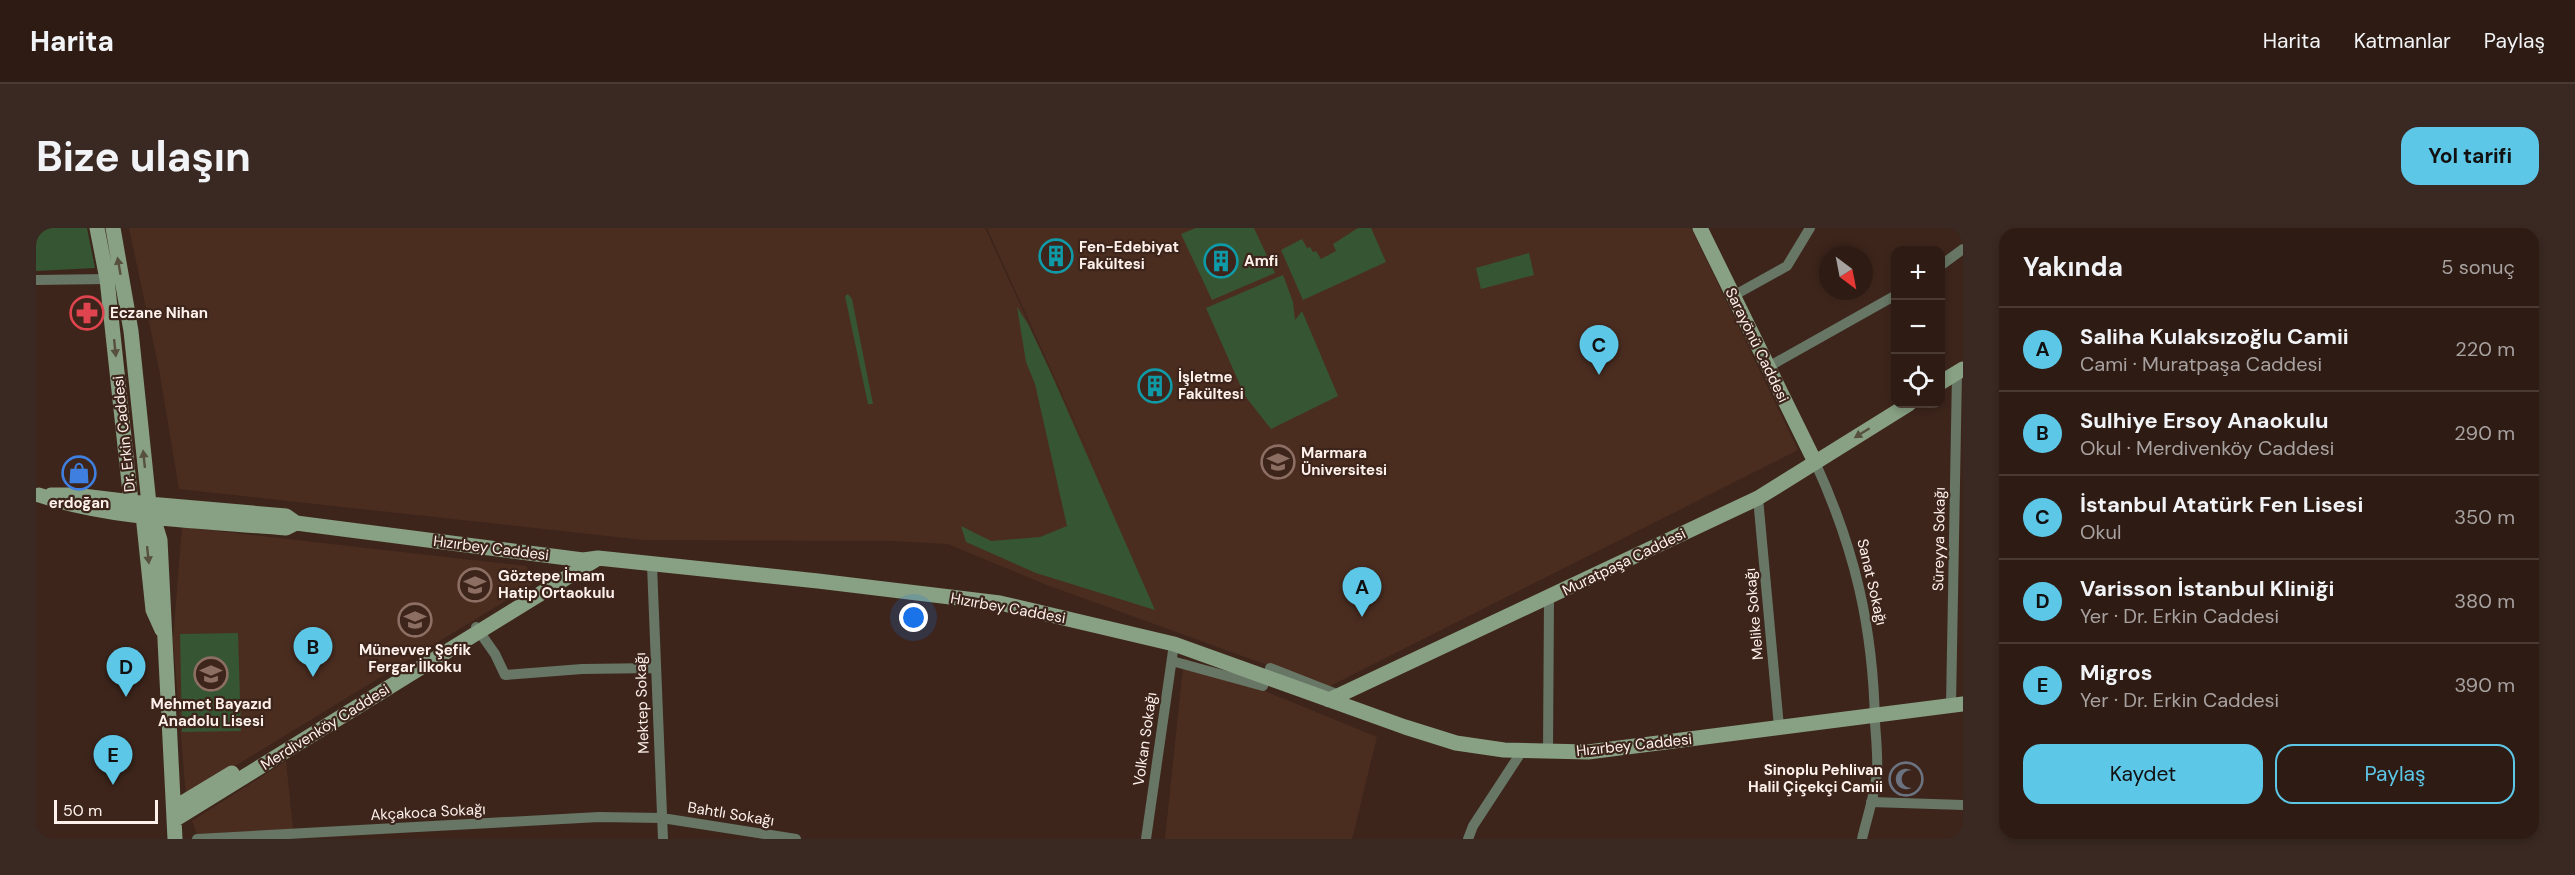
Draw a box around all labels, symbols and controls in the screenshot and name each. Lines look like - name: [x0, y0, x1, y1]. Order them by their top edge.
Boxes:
- text: Harita: [30, 23, 114, 60]
- text: Harita: [2263, 27, 2321, 55]
- text: Katmanlar: [2354, 27, 2451, 55]
- text: Paylaş: [2484, 27, 2545, 55]
- button: Yol tarifi: [2401, 127, 2539, 185]
- text: Bize ulaşın: [36, 129, 251, 184]
- place label: Fen-Edebiyat Fakültesi: [1079, 237, 1179, 274]
- building icon: Fen-Edebiyat Fakültesi: [1038, 238, 1074, 274]
- building icon: Amfi: [1203, 243, 1239, 279]
- north arrow: [1819, 246, 1873, 300]
- map controls: [1891, 246, 1945, 408]
- button: +: [1891, 246, 1945, 300]
- text: Yakında: [2023, 250, 2123, 284]
- place label: Amfi: [1244, 251, 1278, 271]
- text: 5 sonuç: [2441, 254, 2515, 280]
- one-way arrow: [115, 256, 124, 275]
- street label: Sarayönü Caddesi: [1721, 284, 1793, 406]
- pharmacy icon: Eczane Nihan: [69, 295, 105, 331]
- button: −: [1891, 300, 1945, 354]
- place label: Eczane Nihan: [110, 303, 208, 323]
- text: Saliha Kulaksızoğlu Camii: [2080, 322, 2349, 351]
- pin: C: [1580, 326, 1618, 375]
- text: A: [2035, 336, 2050, 362]
- text: 220 m: [2455, 336, 2515, 362]
- one-way arrow: [110, 339, 120, 358]
- text: Cami · Muratpaşa Caddesi: [2080, 351, 2322, 377]
- button: locate: [1891, 354, 1945, 408]
- place label: İşletme Fakültesi: [1178, 367, 1244, 404]
- building icon: İşletme Fakültesi: [1137, 368, 1173, 404]
- street label: Dr. Erkin Caddesi: [108, 375, 140, 493]
- text: Sulhiye Ersoy Anaokulu: [2080, 406, 2329, 435]
- text: B: [2036, 420, 2049, 446]
- text: 290 m: [2454, 420, 2515, 446]
- one-way arrow: [1854, 427, 1870, 438]
- text: Okul · Merdivenköy Caddesi: [2080, 435, 2334, 461]
- place label: Marmara Üniversitesi: [1301, 443, 1387, 480]
- school or university icon: Marmara Üniversitesi: [1260, 444, 1296, 480]
- one-way arrow: [139, 449, 149, 468]
- shop icon: erdoğan: [61, 455, 97, 491]
- street label: Süreyya Sokağı: [1928, 487, 1950, 591]
- text: İstanbul Atatürk Fen Lisesi: [2080, 490, 2363, 519]
- place label: erdoğan: [49, 493, 109, 513]
- text: C: [2035, 504, 2050, 530]
- text: 350 m: [2454, 504, 2515, 530]
- text: Okul: [2080, 519, 2121, 545]
- street label: Muratpaşa Caddesi: [1559, 523, 1689, 601]
- street label: Hızırbey Caddesi: [432, 531, 550, 565]
- street label: Sanat Sokağı: [1852, 537, 1892, 627]
- one-way arrow: [143, 546, 152, 565]
- place label: Göztepe İmam Hatip Ortaokulu: [498, 566, 615, 603]
- school or university icon: Göztepe İmam Hatip Ortaokulu: [457, 567, 493, 603]
- street label: Melike Sokağı: [1740, 567, 1768, 661]
- pin: A: [1342, 568, 1382, 617]
- text: Varisson İstanbul Kliniği: [2080, 574, 2334, 603]
- street label: Hızırbey Caddesi: [949, 588, 1067, 628]
- text: D: [2035, 588, 2050, 614]
- text: 380 m: [2454, 588, 2515, 614]
- school or university icon: Münevver Şefik Fergar İlkoku: [397, 602, 433, 638]
- your location: [899, 603, 928, 632]
- text: Yer · Dr. Erkin Caddesi: [2080, 603, 2279, 629]
- pin: B: [294, 628, 332, 677]
- place label: Münevver Şefik Fergar İlkoku: [359, 640, 471, 677]
- pin: D: [106, 648, 146, 697]
- street label: Mektep Sokağı: [630, 652, 654, 754]
- school or university icon: Mehmet Bayazıd Anadolu Lisesi: [193, 656, 229, 692]
- text: Migros: [2080, 658, 2152, 687]
- text: E: [2037, 672, 2048, 698]
- text: 390 m: [2454, 672, 2515, 698]
- street label: Merdivenköy Caddesi: [257, 679, 393, 775]
- text: Yer · Dr. Erkin Caddesi: [2080, 687, 2279, 713]
- street label: Volkan Sokağı: [1129, 691, 1161, 787]
- place label: Mehmet Bayazıd Anadolu Lisesi: [150, 694, 272, 731]
- street label: Hızırbey Caddesi: [1575, 729, 1693, 761]
- pin: E: [94, 736, 133, 785]
- button: Kaydet: [2023, 744, 2263, 804]
- button: Paylaş: [2275, 744, 2515, 804]
- place label: Sinoplu Pehlivan Halil Çiçekçi Camii: [1748, 760, 1883, 797]
- mosque icon: Sinoplu Pehlivan Halil Çiçekçi Camii: [1888, 761, 1924, 797]
- scale bar: [54, 797, 158, 824]
- street label: Bahtlı Sokağı: [686, 797, 776, 831]
- street label: Akçakoca Sokağı: [370, 799, 486, 825]
- text: 50 m: [63, 800, 102, 821]

